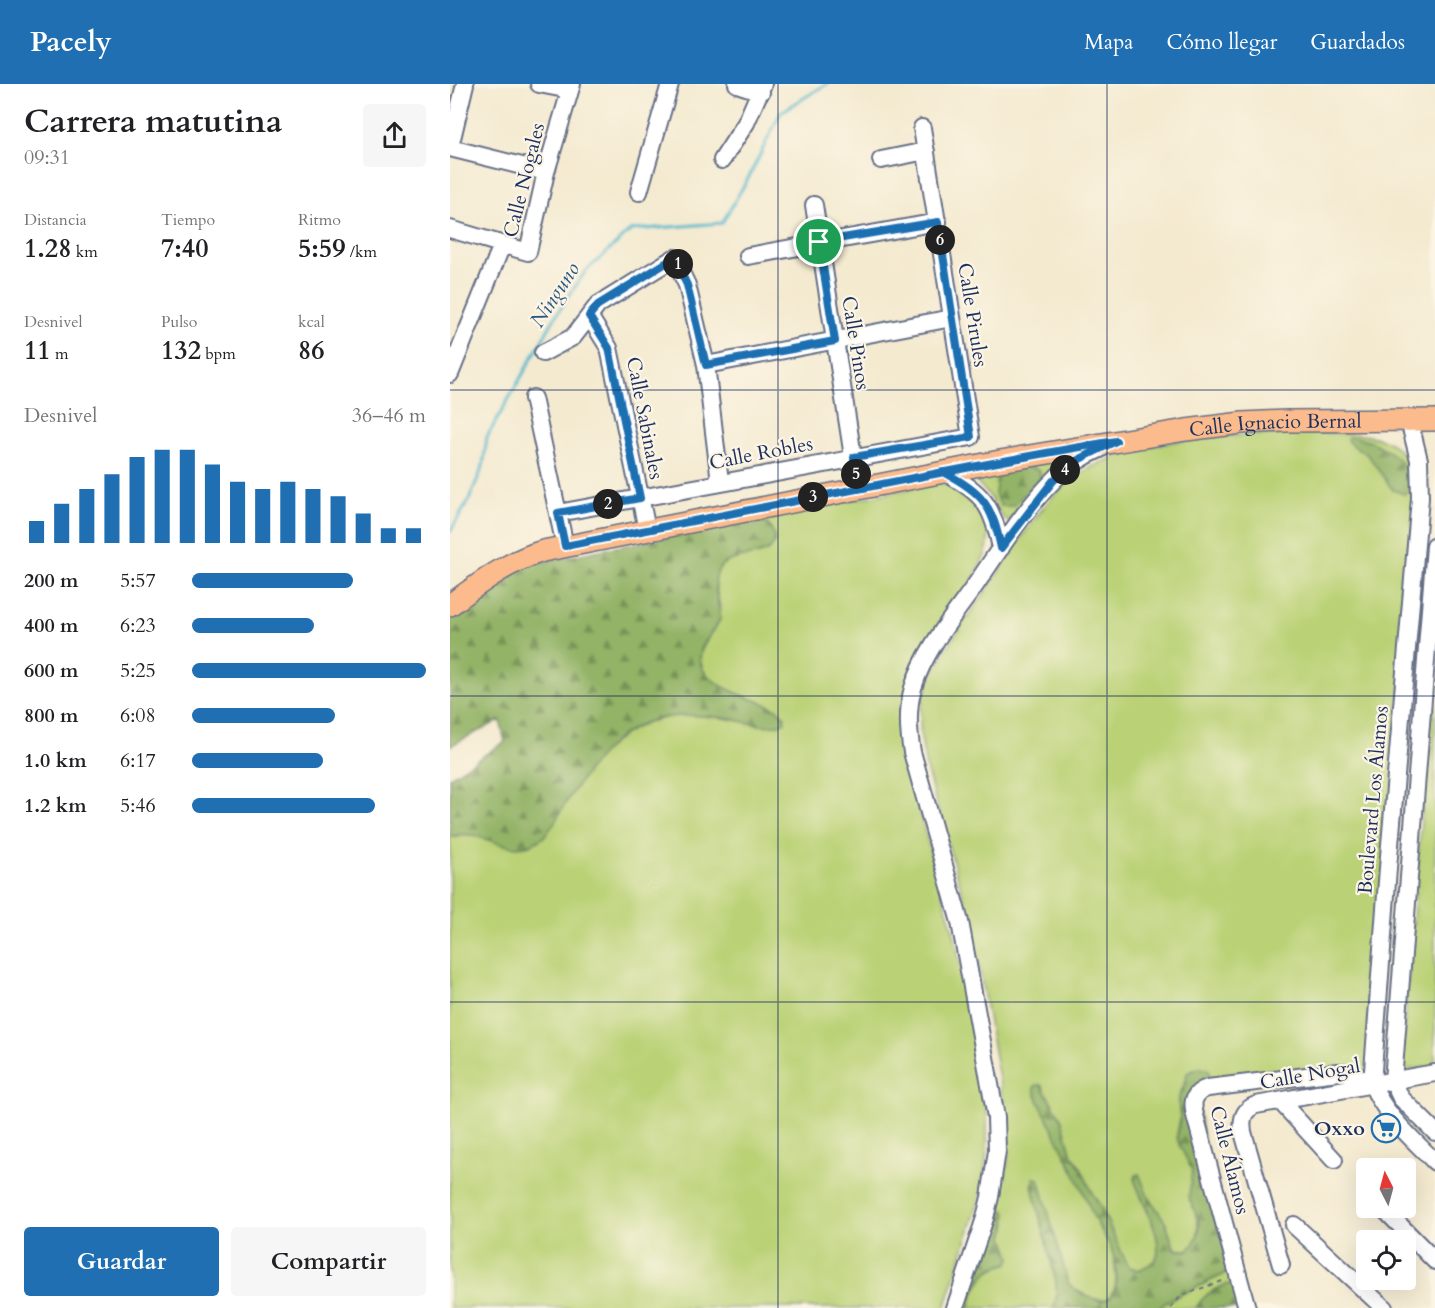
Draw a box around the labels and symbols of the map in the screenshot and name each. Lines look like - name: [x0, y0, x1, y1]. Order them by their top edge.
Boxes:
- street label: Calle Nogales: [497, 120, 551, 240]
- pin: [793, 216, 844, 267]
- pin: 6: [925, 225, 955, 255]
- pin: 1: [663, 249, 693, 279]
- water label: Ninguno: [523, 257, 587, 333]
- street label: Calle Pirules: [951, 261, 995, 369]
- street label: Calle Pinos: [835, 294, 877, 392]
- street label: Calle Sabinales: [620, 354, 670, 482]
- street label: Calle Ignacio Bernal: [1187, 407, 1362, 443]
- street label: Calle Robles: [707, 430, 815, 476]
- pin: 4: [1050, 455, 1080, 485]
- pin: 5: [841, 459, 871, 489]
- pin: 3: [798, 482, 828, 512]
- pin: 2: [593, 489, 623, 519]
- street label: Boulevard Los Álamos: [1351, 705, 1395, 895]
- street label: Calle Nogal: [1258, 1052, 1362, 1096]
- street label: Calle Álamos: [1203, 1103, 1257, 1217]
- supermarket icon: Oxxo: [1370, 1112, 1402, 1144]
- place label: Oxxo: [1314, 1115, 1365, 1142]
- north arrow: [1356, 1158, 1416, 1218]

